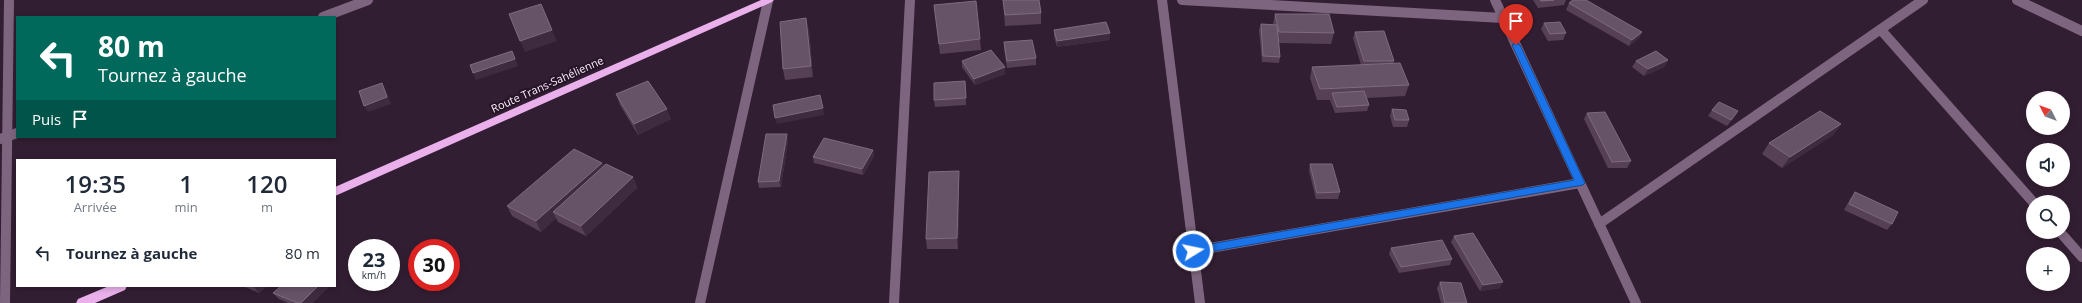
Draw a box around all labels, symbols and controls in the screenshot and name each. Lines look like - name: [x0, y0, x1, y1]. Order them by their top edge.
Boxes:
- pin: [1499, 4, 1533, 45]
- icon: arrive: [1505, 10, 1527, 32]
- text: 80 m: [98, 27, 165, 65]
- icon: left: [32, 32, 84, 84]
- street label: Route Trans-Sahélienne: [488, 52, 606, 116]
- text: Tournez à gauche: [98, 63, 247, 87]
- north arrow: [2026, 91, 2070, 135]
- map controls: [2026, 91, 2070, 291]
- icon: arrive: [69, 108, 91, 130]
- text: Puis: [32, 109, 61, 129]
- button: sound: [2026, 143, 2070, 187]
- text: 19:35: [65, 167, 126, 200]
- text: 1: [179, 167, 193, 200]
- text: 120: [246, 167, 287, 200]
- button: search: [2026, 195, 2070, 239]
- text: Arrivée: [74, 198, 117, 216]
- text: min: [175, 198, 198, 216]
- text: m: [261, 198, 273, 216]
- position arrow: [1172, 230, 1214, 272]
- speed limit sign: 30: [408, 239, 460, 291]
- icon: left: [32, 242, 54, 264]
- text: Tournez à gauche: [66, 243, 197, 263]
- text: 80 m: [285, 243, 320, 263]
- text: 23: [363, 246, 385, 273]
- button: +: [2026, 247, 2070, 291]
- text: km/h: [362, 268, 386, 282]

